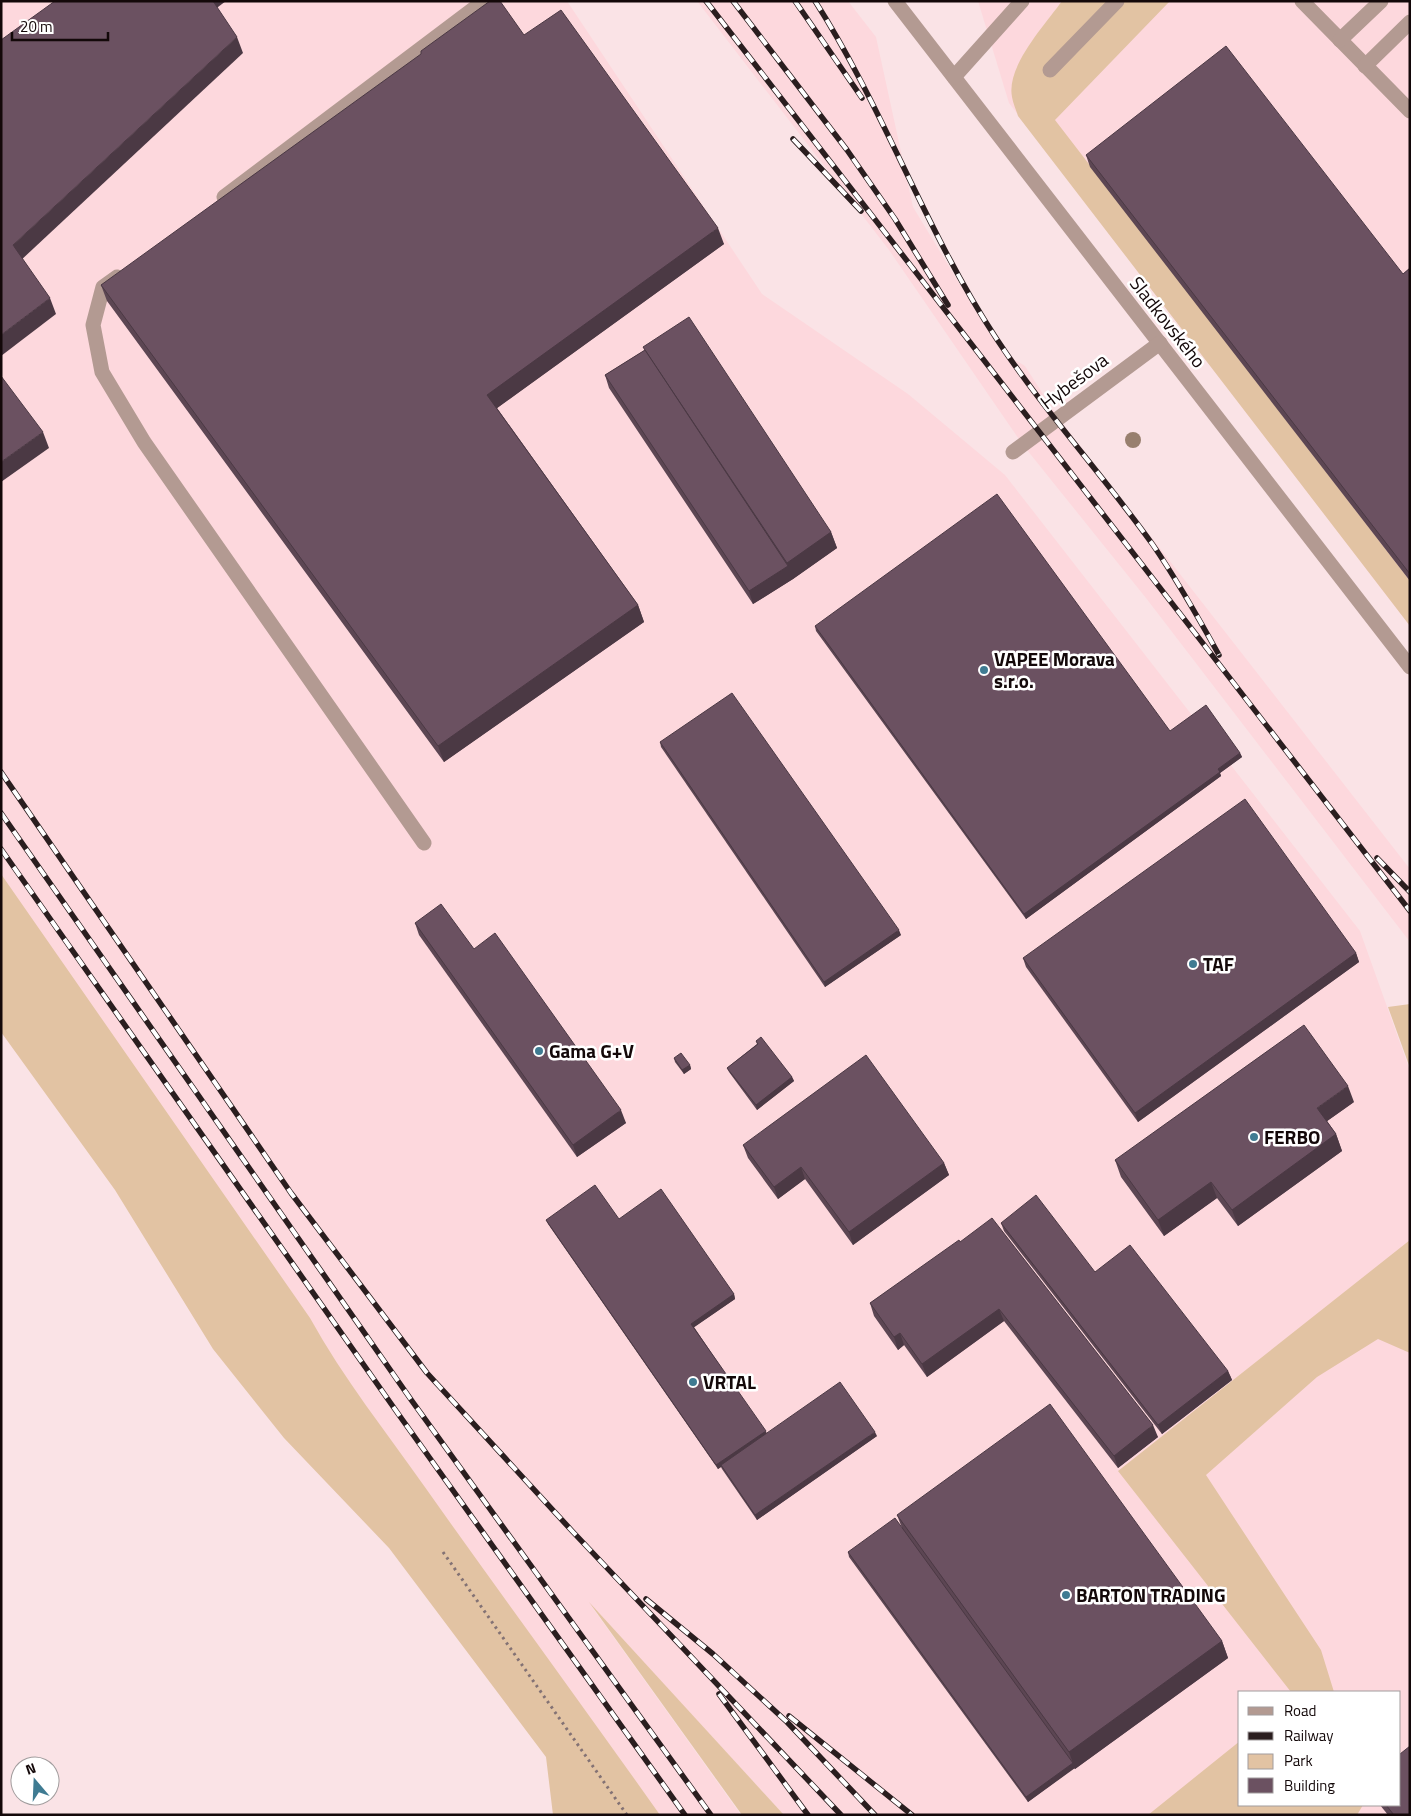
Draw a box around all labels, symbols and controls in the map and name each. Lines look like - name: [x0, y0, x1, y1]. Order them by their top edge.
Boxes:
- scale bar: [12, 10, 109, 42]
- text: 20 m: [20, 15, 53, 38]
- street label: Sladkovského: [1123, 270, 1214, 374]
- street label: Hybešova: [1034, 345, 1114, 416]
- place label: VAPEE Morava s.r.o.: [994, 644, 1115, 695]
- marker: VAPEE Morava s.r.o.: [978, 664, 990, 676]
- place label: TAF: [1203, 949, 1234, 978]
- marker: TAF: [1187, 958, 1199, 970]
- place label: Gama G+V: [549, 1036, 634, 1065]
- marker: Gama G+V: [533, 1045, 545, 1057]
- place label: FERBO: [1264, 1122, 1320, 1151]
- marker: FERBO: [1248, 1131, 1260, 1143]
- place label: VRTAL: [703, 1367, 756, 1396]
- marker: VRTAL: [687, 1376, 699, 1388]
- place label: BARTON TRADING: [1076, 1580, 1226, 1609]
- marker: BARTON TRADING: [1060, 1589, 1072, 1601]
- legend: [1238, 1691, 1401, 1806]
- text: Road: [1284, 1699, 1316, 1722]
- text: Railway: [1284, 1724, 1334, 1747]
- text: Park: [1284, 1749, 1313, 1772]
- north arrow: [10, 1756, 60, 1806]
- text: N: [23, 1757, 39, 1780]
- text: Building: [1284, 1774, 1335, 1797]

